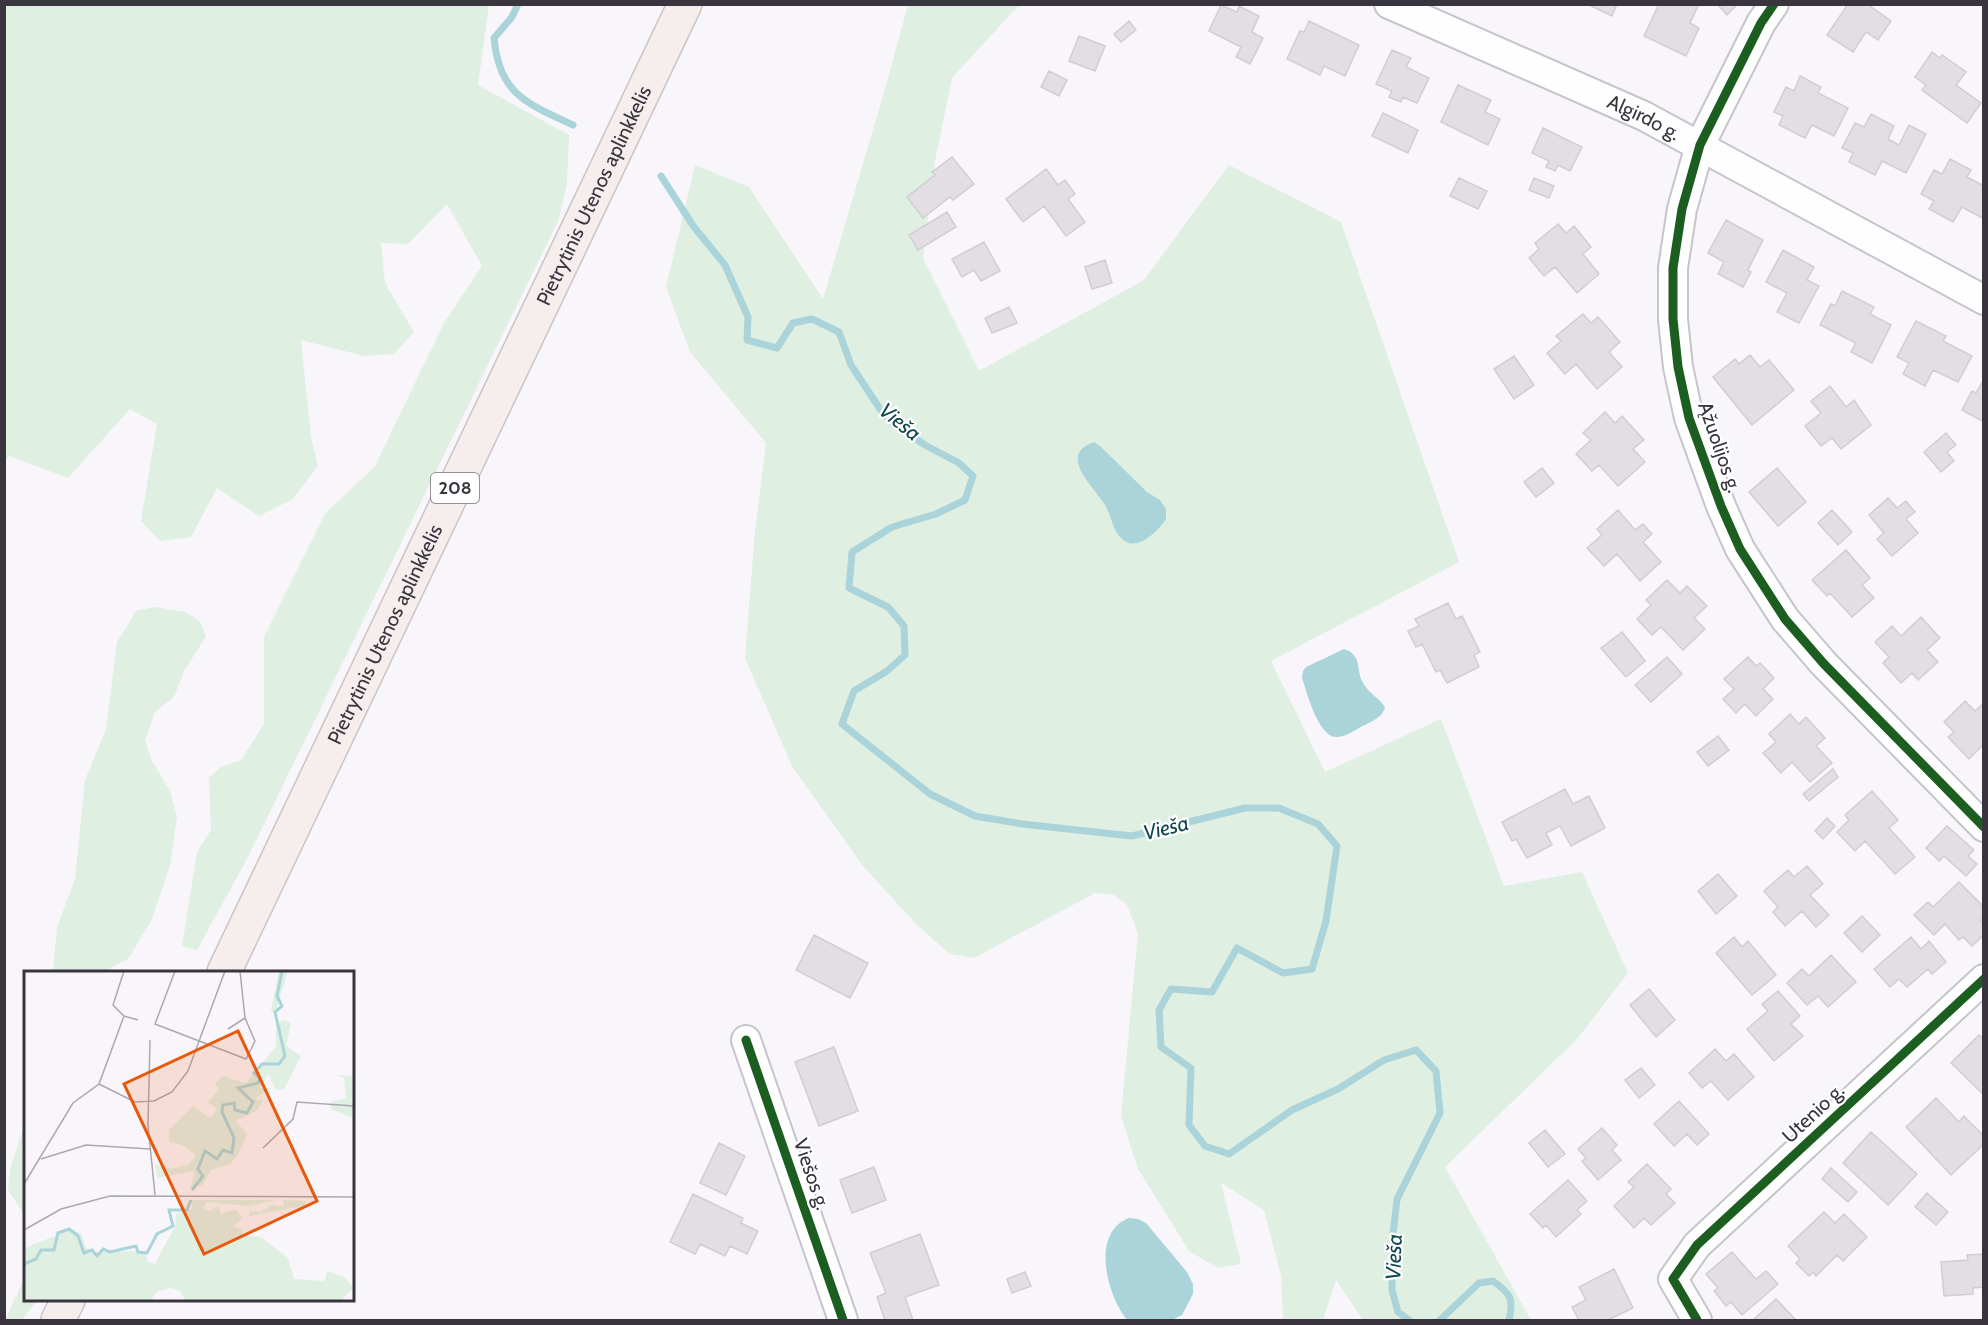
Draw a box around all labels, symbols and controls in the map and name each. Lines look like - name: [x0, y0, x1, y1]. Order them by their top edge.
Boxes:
- street label: Pietrytinis Utenos aplinkkelis: [531, 82, 656, 309]
- street label: Algirdo g.: [1604, 89, 1685, 145]
- water label: Vieša: [875, 397, 926, 446]
- street label: Ąžuolijos g.: [1693, 398, 1747, 496]
- road number: 208: [431, 473, 479, 503]
- street label: Pietrytinis Utenos aplinkkelis: [322, 521, 447, 748]
- water label: Vieša: [1141, 810, 1191, 845]
- inset map: [24, 971, 354, 1301]
- street label: Utenio g.: [1777, 1078, 1849, 1148]
- street label: Viešos g.: [789, 1135, 835, 1213]
- water label: Vieša: [1380, 1234, 1407, 1280]

